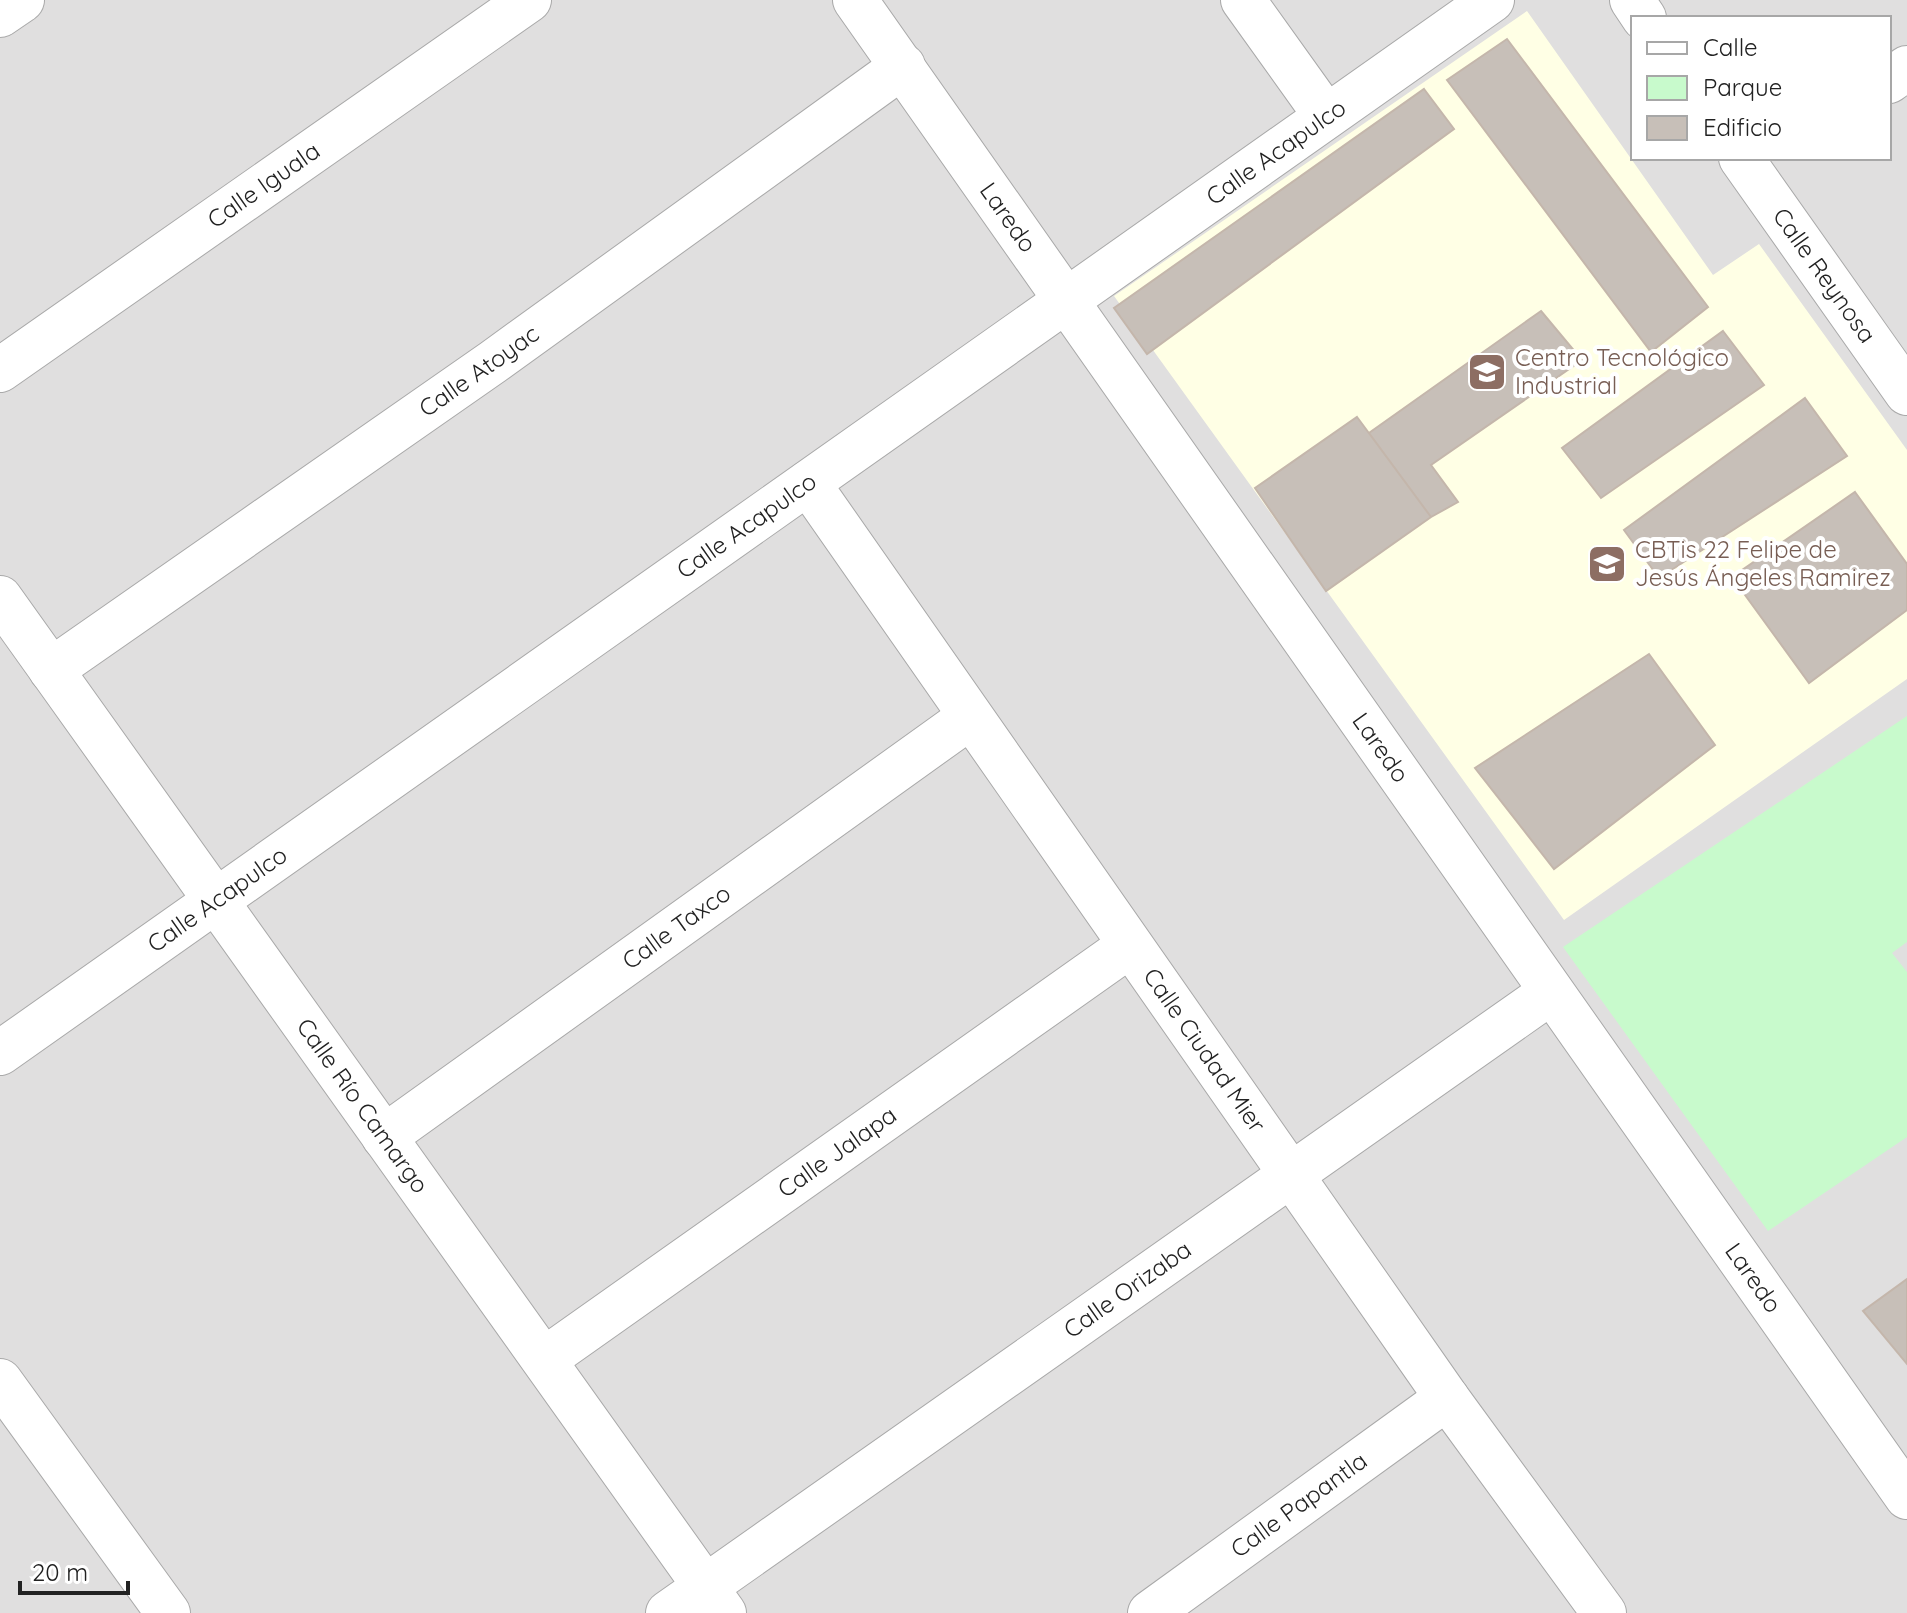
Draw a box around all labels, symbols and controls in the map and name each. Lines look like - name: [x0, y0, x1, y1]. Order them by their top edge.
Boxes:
- legend: [1631, 16, 1891, 160]
- text: Calle: [1703, 32, 1758, 62]
- text: Parque: [1703, 72, 1782, 102]
- street label: Calle Acapulco: [1200, 92, 1351, 211]
- text: Edificio: [1703, 112, 1782, 142]
- street label: Calle Iguala: [201, 135, 325, 234]
- street label: Laredo: [974, 176, 1044, 258]
- street label: Calle Reynosa: [1767, 202, 1883, 348]
- street label: Calle Atoyac: [413, 318, 544, 423]
- place label: Centro Tecnológico Industrial: [1515, 342, 1729, 400]
- school or university icon: Centro Tecnológico Industrial: [1466, 351, 1508, 393]
- street label: Calle Acapulco: [670, 466, 822, 585]
- place label: CBTis 22 Felipe de Jesús Ángeles Ramirez: [1635, 534, 1891, 592]
- school or university icon: CBTis 22 Felipe de Jesús Ángeles Ramirez: [1586, 543, 1628, 585]
- street label: Laredo: [1346, 706, 1416, 788]
- street label: Calle Acapulco: [141, 839, 292, 958]
- street label: Calle Taxco: [616, 878, 736, 975]
- street label: Calle Ciudad Mier: [1137, 962, 1273, 1138]
- street label: Calle Río Camargo: [291, 1012, 436, 1199]
- street label: Calle Jalapa: [771, 1099, 902, 1204]
- street label: Calle Orizaba: [1058, 1234, 1197, 1344]
- street label: Laredo: [1719, 1237, 1789, 1318]
- street label: Calle Papantla: [1224, 1445, 1373, 1564]
- scale bar: [20, 1545, 128, 1595]
- text: 20 m: [32, 1557, 88, 1587]

